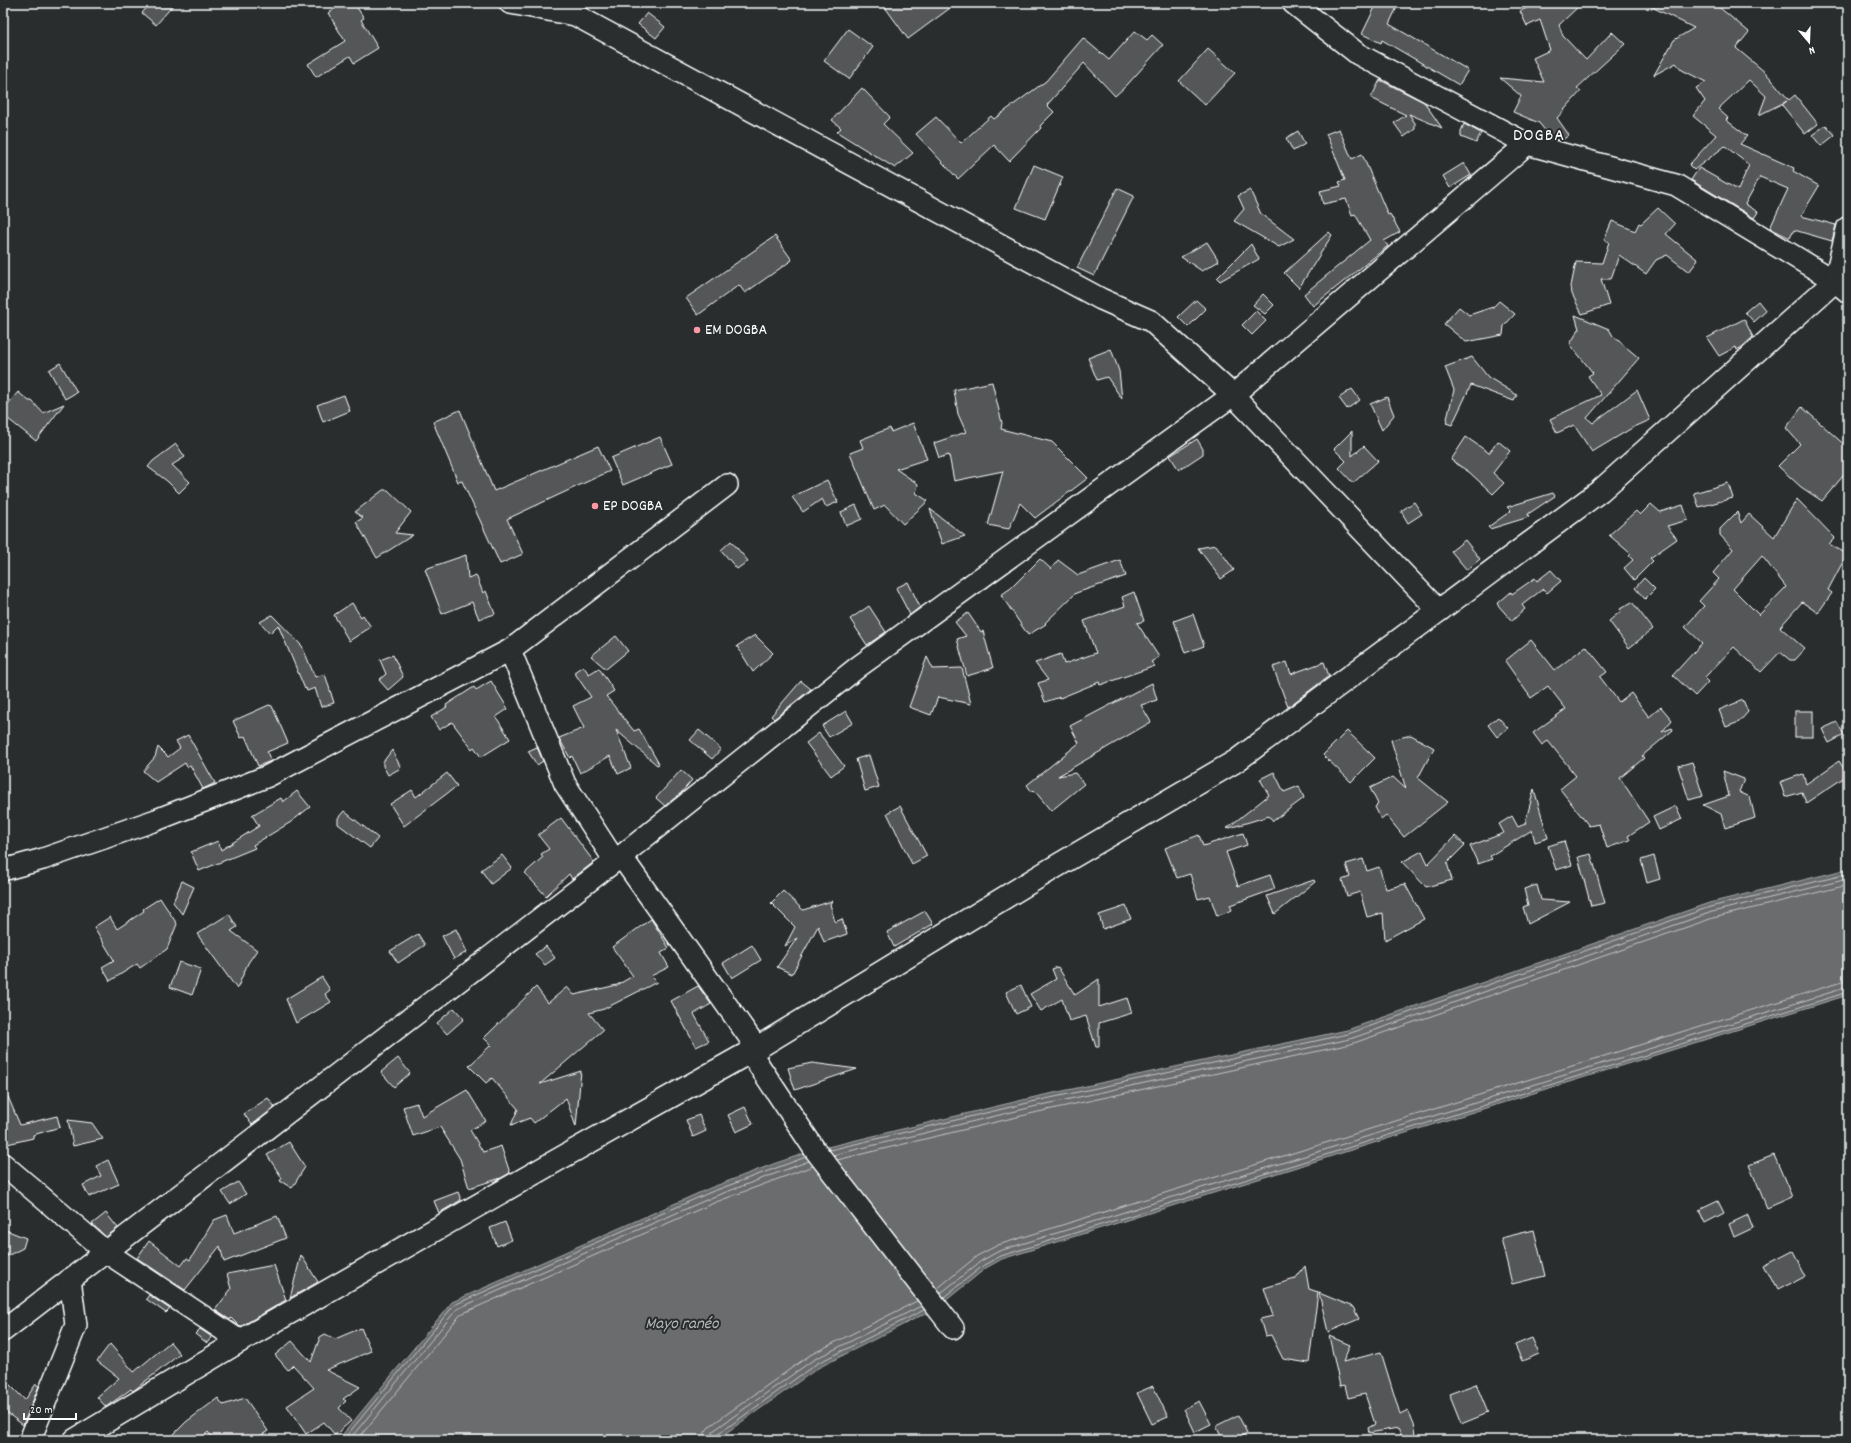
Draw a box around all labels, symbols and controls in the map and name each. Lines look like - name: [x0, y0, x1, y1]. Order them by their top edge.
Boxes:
- north arrow: [1789, 22, 1829, 62]
- text: N: [1806, 41, 1817, 58]
- district label: DOGBA: [1513, 124, 1565, 149]
- place label: EM DOGBA: [705, 319, 767, 342]
- marker: EM DOGBA: [692, 325, 702, 335]
- place label: EP DOGBA: [603, 495, 663, 518]
- marker: EP DOGBA: [590, 501, 600, 511]
- water label: Mayo ranéo: [645, 1313, 720, 1337]
- scale bar: [24, 1395, 76, 1421]
- text: 20 m: [30, 1402, 53, 1419]

